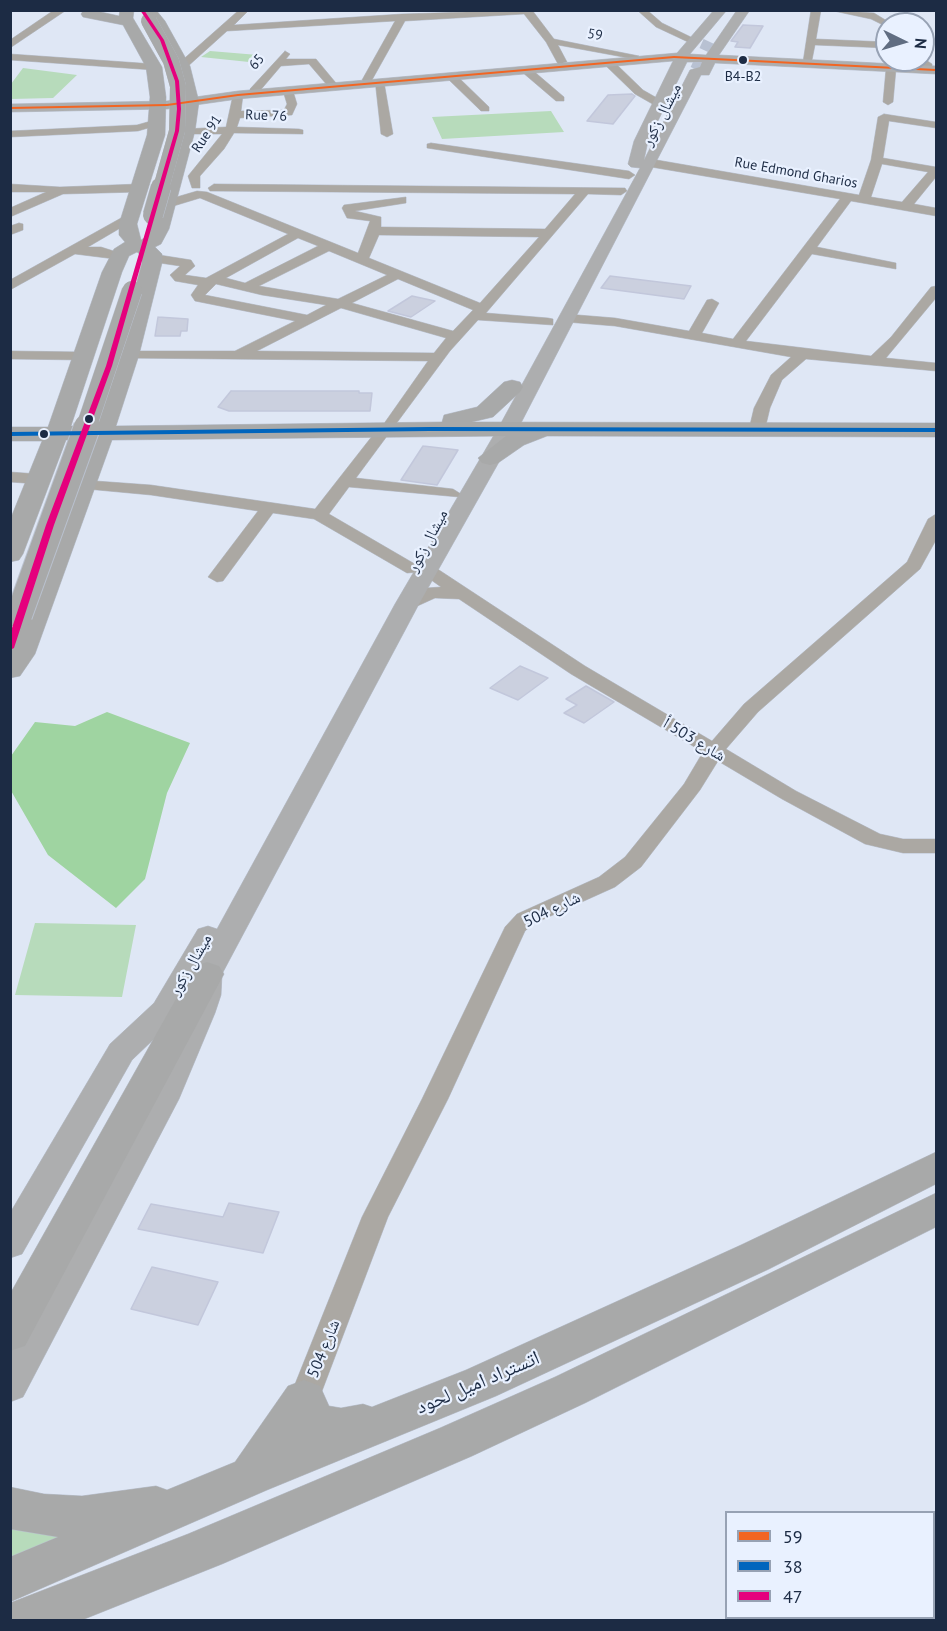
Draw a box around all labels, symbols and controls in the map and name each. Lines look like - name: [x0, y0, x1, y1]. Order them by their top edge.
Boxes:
- north arrow: [875, 12, 935, 72]
- street label: 59: [586, 25, 604, 45]
- text: N: [911, 37, 931, 49]
- street label: 65: [246, 51, 268, 73]
- marker: B4-B2: [737, 54, 749, 66]
- place label: B4-B2: [725, 69, 761, 85]
- street label: ميشال زكور: [638, 80, 686, 150]
- street label: Rue 76: [245, 107, 287, 125]
- street label: Rue 91: [188, 112, 226, 156]
- street label: Rue Edmond Gharios: [733, 154, 859, 192]
- unlabelled marker: [83, 413, 95, 425]
- unlabelled marker: [38, 428, 50, 440]
- street label: ميشال زكور: [404, 506, 452, 576]
- street label: شارع 503 أ: [660, 714, 728, 766]
- street label: شارع 504: [520, 888, 584, 932]
- street label: ميشال زكور: [166, 931, 216, 999]
- street label: شارع 504: [304, 1317, 344, 1381]
- street label: اتستراد اميل لحود: [413, 1346, 543, 1420]
- legend: [725, 1511, 935, 1619]
- text: 59: [783, 1525, 803, 1548]
- text: 38: [783, 1555, 803, 1578]
- text: 47: [783, 1585, 803, 1608]

